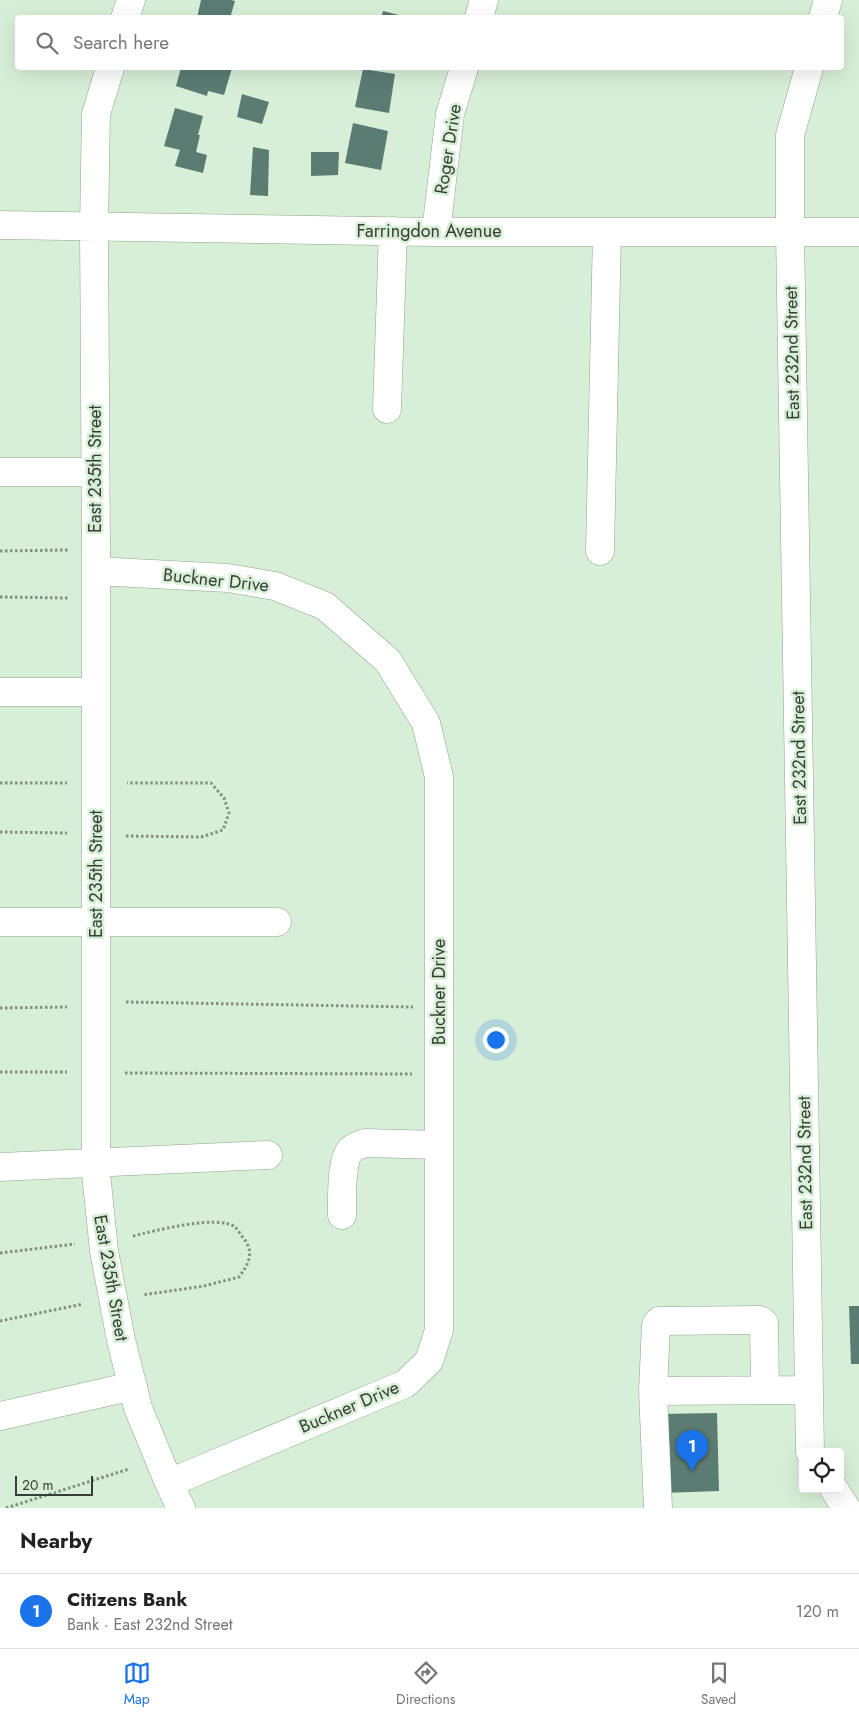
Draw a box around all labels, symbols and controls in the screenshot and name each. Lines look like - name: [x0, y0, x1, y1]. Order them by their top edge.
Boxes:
- search box: [15, 15, 844, 70]
- icon: search: [33, 29, 61, 57]
- text: Search here: [73, 29, 169, 56]
- street label: Roger Drive: [428, 102, 468, 196]
- street label: Farringdon Avenue: [357, 218, 501, 244]
- street label: East 232nd Street: [778, 285, 806, 420]
- street label: East 235th Street: [82, 404, 108, 533]
- street label: Buckner Drive: [162, 562, 270, 598]
- street label: East 232nd Street: [785, 690, 813, 825]
- street label: East 235th Street: [83, 809, 109, 938]
- street label: Buckner Drive: [426, 939, 452, 1045]
- your location: [483, 1027, 509, 1053]
- street label: East 232nd Street: [791, 1095, 819, 1230]
- street label: East 235th Street: [87, 1213, 135, 1344]
- street label: Buckner Drive: [295, 1374, 403, 1440]
- pin: 1: [676, 1430, 708, 1471]
- map controls: [799, 1448, 844, 1493]
- button: locate: [799, 1448, 844, 1493]
- scale bar: [15, 1473, 92, 1496]
- text: 20 m: [22, 1475, 54, 1495]
- text: Nearby: [20, 1526, 92, 1556]
- text: Citizens Bank: [67, 1586, 187, 1613]
- text: 1: [32, 1600, 40, 1623]
- text: 120 m: [796, 1600, 839, 1623]
- text: Bank · East 232nd Street: [67, 1613, 233, 1636]
- tab: Map: [123, 1659, 151, 1709]
- tab: Directions: [396, 1659, 455, 1709]
- tab: Saved: [701, 1659, 736, 1709]

